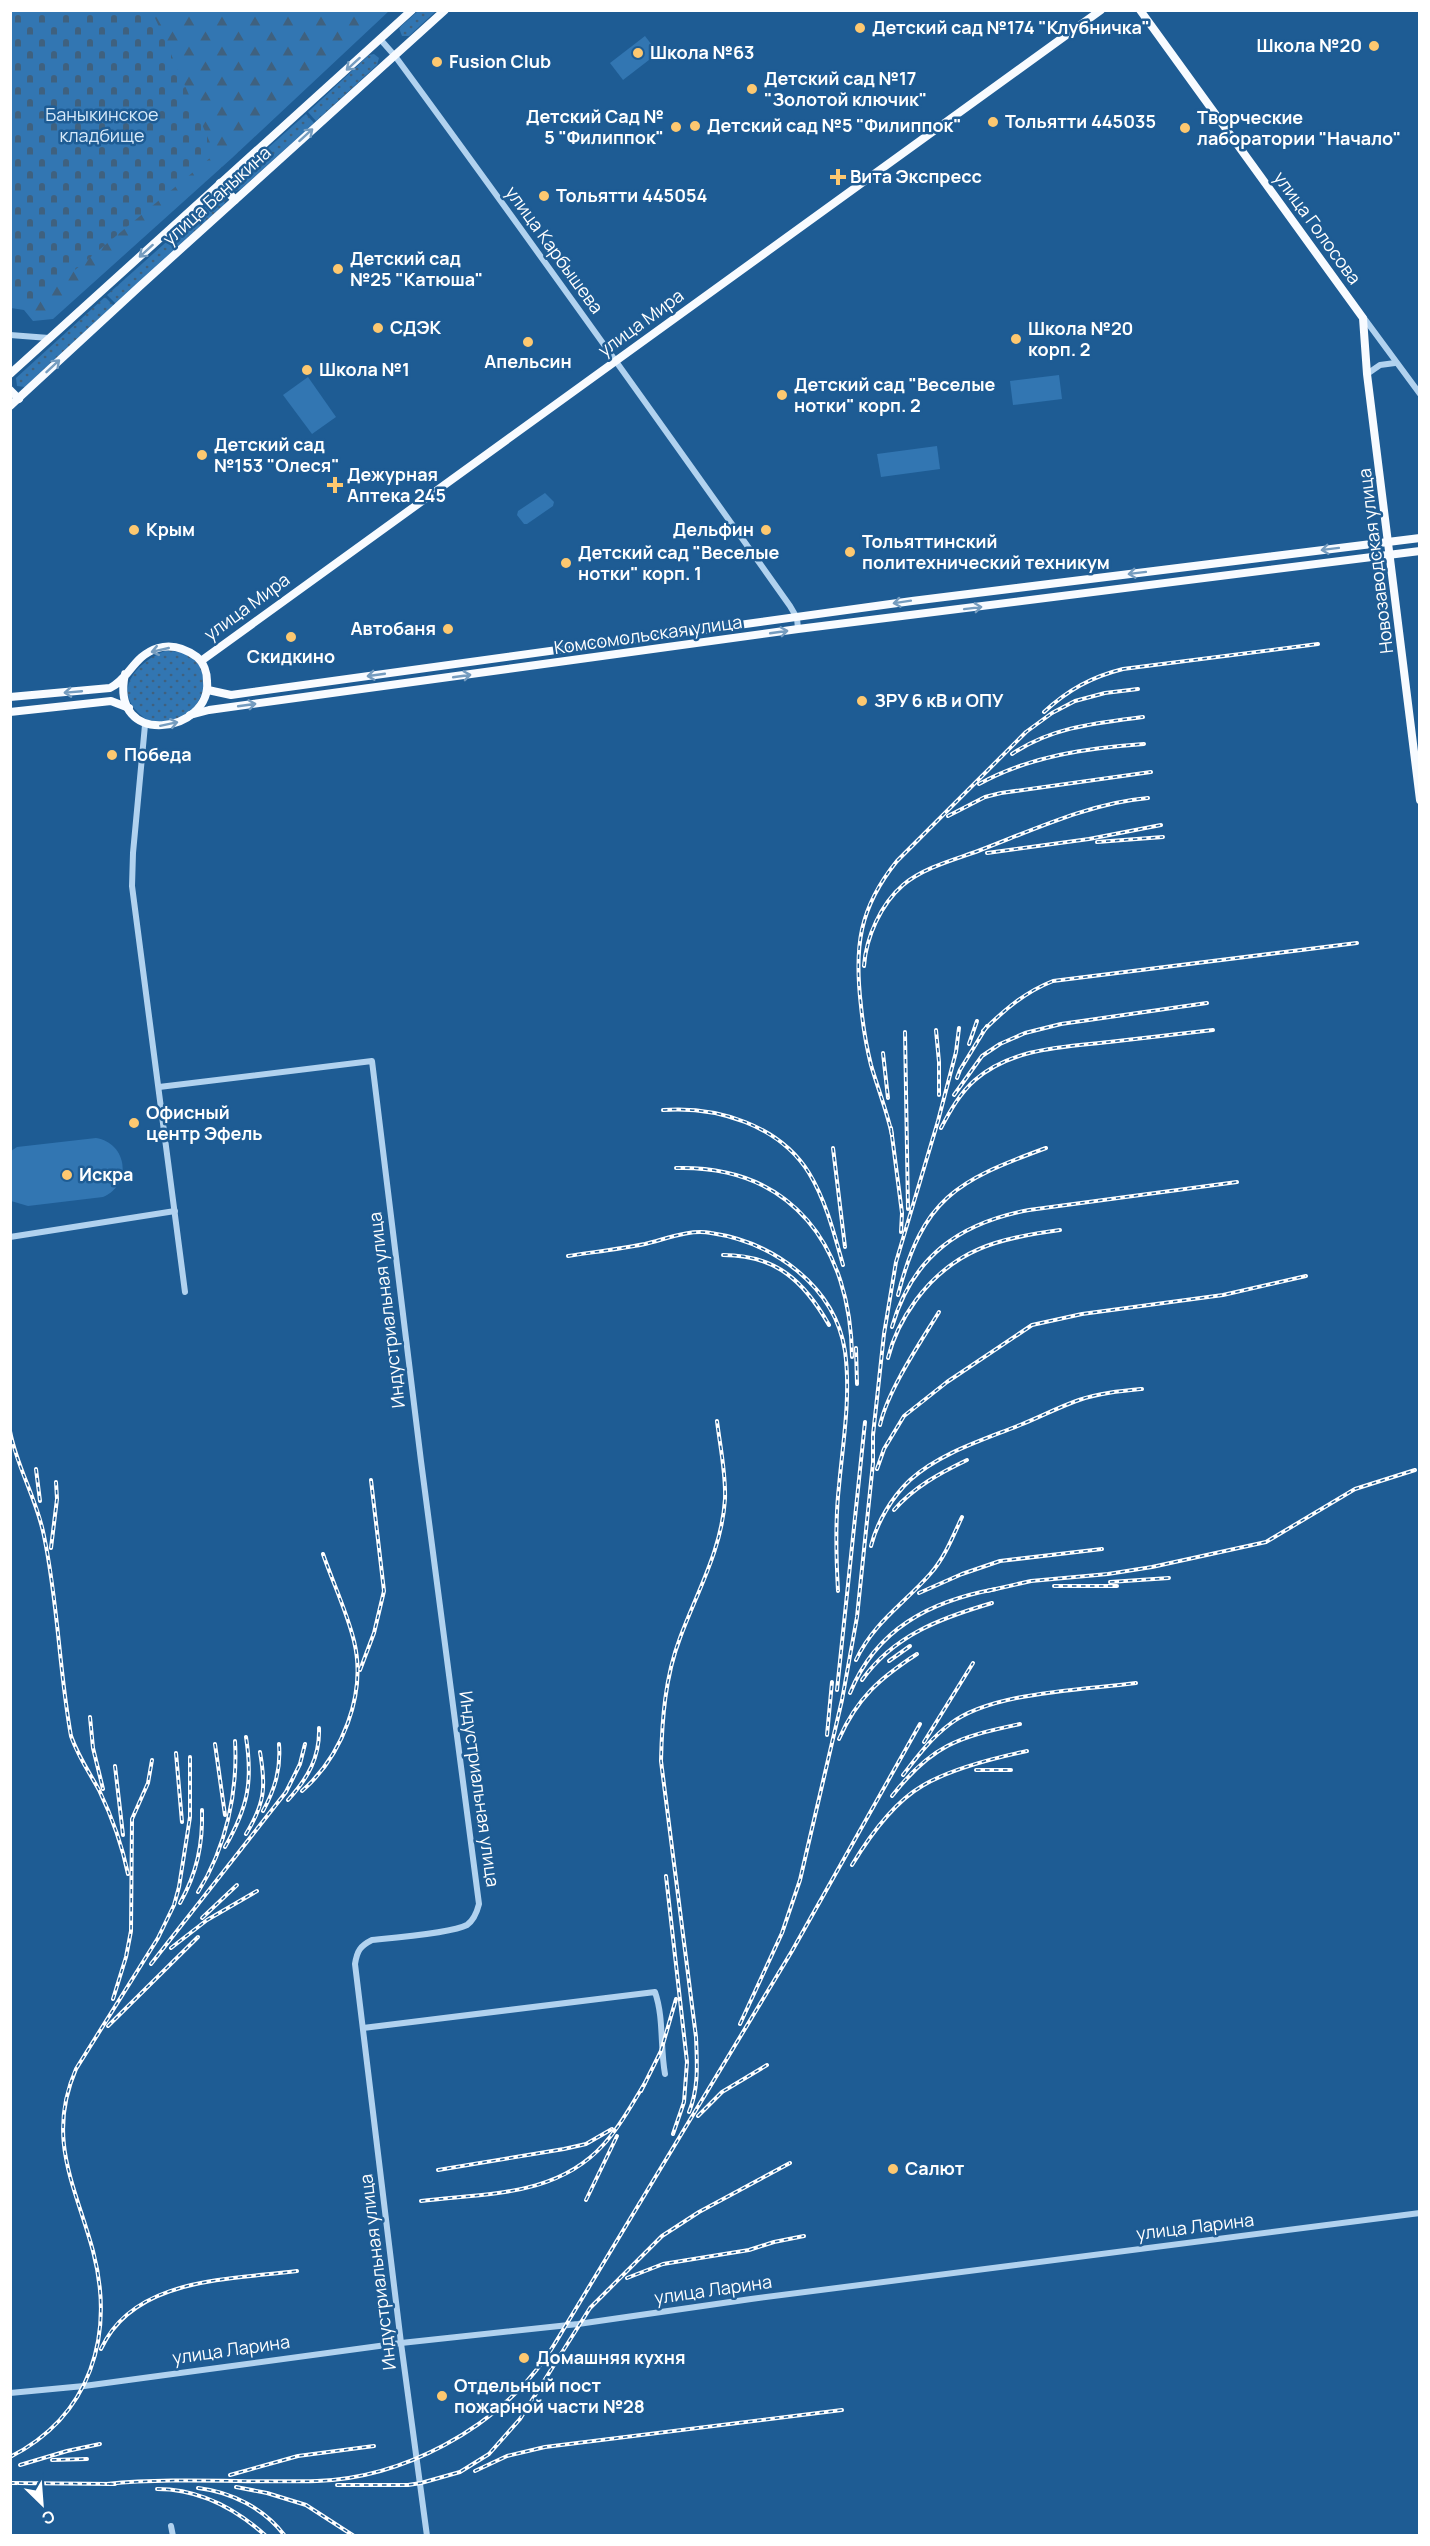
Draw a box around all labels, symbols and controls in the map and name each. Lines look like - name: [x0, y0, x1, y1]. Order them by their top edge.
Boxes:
- place label: Детский сад №174 "Клубничка": [872, 15, 1150, 39]
- marker: Детский сад №174 "Клубничка": [853, 21, 867, 35]
- place label: Школа №20: [1257, 33, 1362, 57]
- marker: Школа №20: [1367, 39, 1381, 53]
- place label: Школа №63: [650, 40, 755, 64]
- marker: Школа №63: [631, 46, 645, 60]
- place label: Fusion Club: [449, 49, 551, 73]
- marker: Fusion Club: [430, 55, 444, 69]
- one-way arrow: [346, 57, 361, 71]
- place label: Детский сад №17 "Золотой ключик": [764, 66, 927, 111]
- marker: Детский сад №17 "Золотой ключик": [745, 82, 759, 96]
- park label: Баныкинское кладбище: [45, 102, 159, 147]
- place label: Детский Сад № 5 "Филиппок": [526, 104, 664, 149]
- place label: Творческие лаборатории "Начало": [1197, 105, 1401, 150]
- place label: Тольятти 445035: [1005, 109, 1156, 133]
- place label: Детский сад №5 "Филиппок": [707, 113, 962, 137]
- marker: Тольятти 445035: [986, 115, 1000, 129]
- marker: Детский сад №5 "Филиппок": [688, 119, 702, 133]
- marker: Детский Сад № 5 "Филиппок": [669, 120, 683, 134]
- marker: Творческие лаборатории "Начало": [1178, 121, 1192, 135]
- one-way arrow: [298, 128, 313, 142]
- street label: улица Баныкина: [157, 140, 276, 250]
- place label: Вита Экспресс: [850, 164, 982, 188]
- street label: улица Голосова: [1269, 166, 1367, 289]
- marker: Вита Экспресс: [831, 170, 845, 184]
- street label: улица Карбышева: [500, 181, 609, 318]
- place label: Тольятти 445054: [556, 183, 708, 207]
- marker: Тольятти 445054: [537, 189, 551, 203]
- one-way arrow: [138, 244, 153, 258]
- place label: Детский сад №25 "Катюша": [350, 246, 483, 291]
- marker: Детский сад №25 "Катюша": [331, 262, 345, 276]
- street label: улица Мира: [593, 283, 688, 361]
- place label: СДЭК: [390, 315, 441, 339]
- place label: Школа №20 корп. 2: [1028, 316, 1133, 361]
- marker: СДЭК: [371, 321, 385, 335]
- marker: Школа №20 корп. 2: [1009, 332, 1023, 346]
- marker: Апельсин: [521, 335, 535, 349]
- place label: Апельсин: [484, 349, 572, 373]
- place label: Школа №1: [319, 357, 410, 381]
- one-way arrow: [46, 359, 61, 374]
- marker: Школа №1: [300, 363, 314, 377]
- place label: Детский сад "Веселые нотки" корп. 2: [794, 372, 996, 417]
- marker: Детский сад "Веселые нотки" корп. 2: [775, 388, 789, 402]
- place label: Детский сад №153 "Олеся": [214, 432, 340, 477]
- marker: Детский сад №153 "Олеся": [195, 448, 209, 462]
- place label: Дежурная Аптека 245: [347, 462, 446, 507]
- street label: Новозаводская улица: [1352, 467, 1398, 655]
- marker: Дежурная Аптека 245: [328, 478, 342, 492]
- place label: Крым: [146, 517, 195, 541]
- place label: Дельфин: [673, 517, 754, 541]
- marker: Крым: [127, 523, 141, 537]
- marker: Дельфин: [759, 523, 773, 537]
- place label: Тольяттинский политехнический техникум: [862, 529, 1110, 574]
- place label: Детский сад "Веселые нотки" корп. 1: [578, 540, 780, 585]
- one-way arrow: [1321, 544, 1341, 555]
- marker: Тольяттинский политехнический техникум: [843, 545, 857, 559]
- marker: Детский сад "Веселые нотки" корп. 1: [559, 556, 573, 570]
- street label: улица Мира: [199, 567, 294, 645]
- one-way arrow: [1127, 568, 1147, 579]
- one-way arrow: [892, 597, 912, 608]
- one-way arrow: [963, 602, 982, 613]
- street label: Комсомольская улица: [552, 609, 743, 659]
- place label: Автобаня: [351, 616, 436, 640]
- marker: Автобаня: [441, 622, 455, 636]
- one-way arrow: [769, 627, 789, 638]
- marker: Скидкино: [284, 630, 298, 644]
- one-way arrow: [151, 644, 170, 656]
- place label: Скидкино: [247, 644, 335, 668]
- one-way arrow: [366, 670, 386, 681]
- one-way arrow: [451, 671, 471, 682]
- one-way arrow: [64, 687, 84, 698]
- place label: ЗРУ 6 кВ и ОПУ: [874, 688, 1004, 712]
- marker: ЗРУ 6 кВ и ОПУ: [855, 694, 869, 708]
- one-way arrow: [237, 699, 257, 710]
- one-way arrow: [158, 718, 178, 729]
- place label: Победа: [124, 742, 192, 766]
- marker: Победа: [105, 748, 119, 762]
- place label: Офисный центр Эфель: [146, 1100, 263, 1145]
- marker: Офисный центр Эфель: [127, 1116, 141, 1130]
- place label: Искра: [79, 1162, 133, 1186]
- marker: Искра: [60, 1168, 74, 1182]
- street label: Индустриальная улица: [362, 1211, 410, 1410]
- street label: Индустриальная улица: [454, 1689, 506, 1888]
- place label: Салют: [905, 2156, 965, 2180]
- marker: Салют: [886, 2162, 900, 2176]
- street label: Индустриальная улица: [353, 2173, 401, 2372]
- street label: улица Ларина: [1135, 2207, 1255, 2245]
- street label: улица Ларина: [652, 2269, 773, 2309]
- street label: улица Ларина: [170, 2329, 291, 2369]
- place label: Домашняя кухня: [536, 2345, 686, 2369]
- marker: Домашняя кухня: [517, 2351, 531, 2365]
- place label: Отдельный пост пожарной части №28: [454, 2373, 645, 2418]
- marker: Отдельный пост пожарной части №28: [435, 2389, 449, 2403]
- north arrow: [12, 2474, 72, 2534]
- text: С: [38, 2505, 58, 2530]

